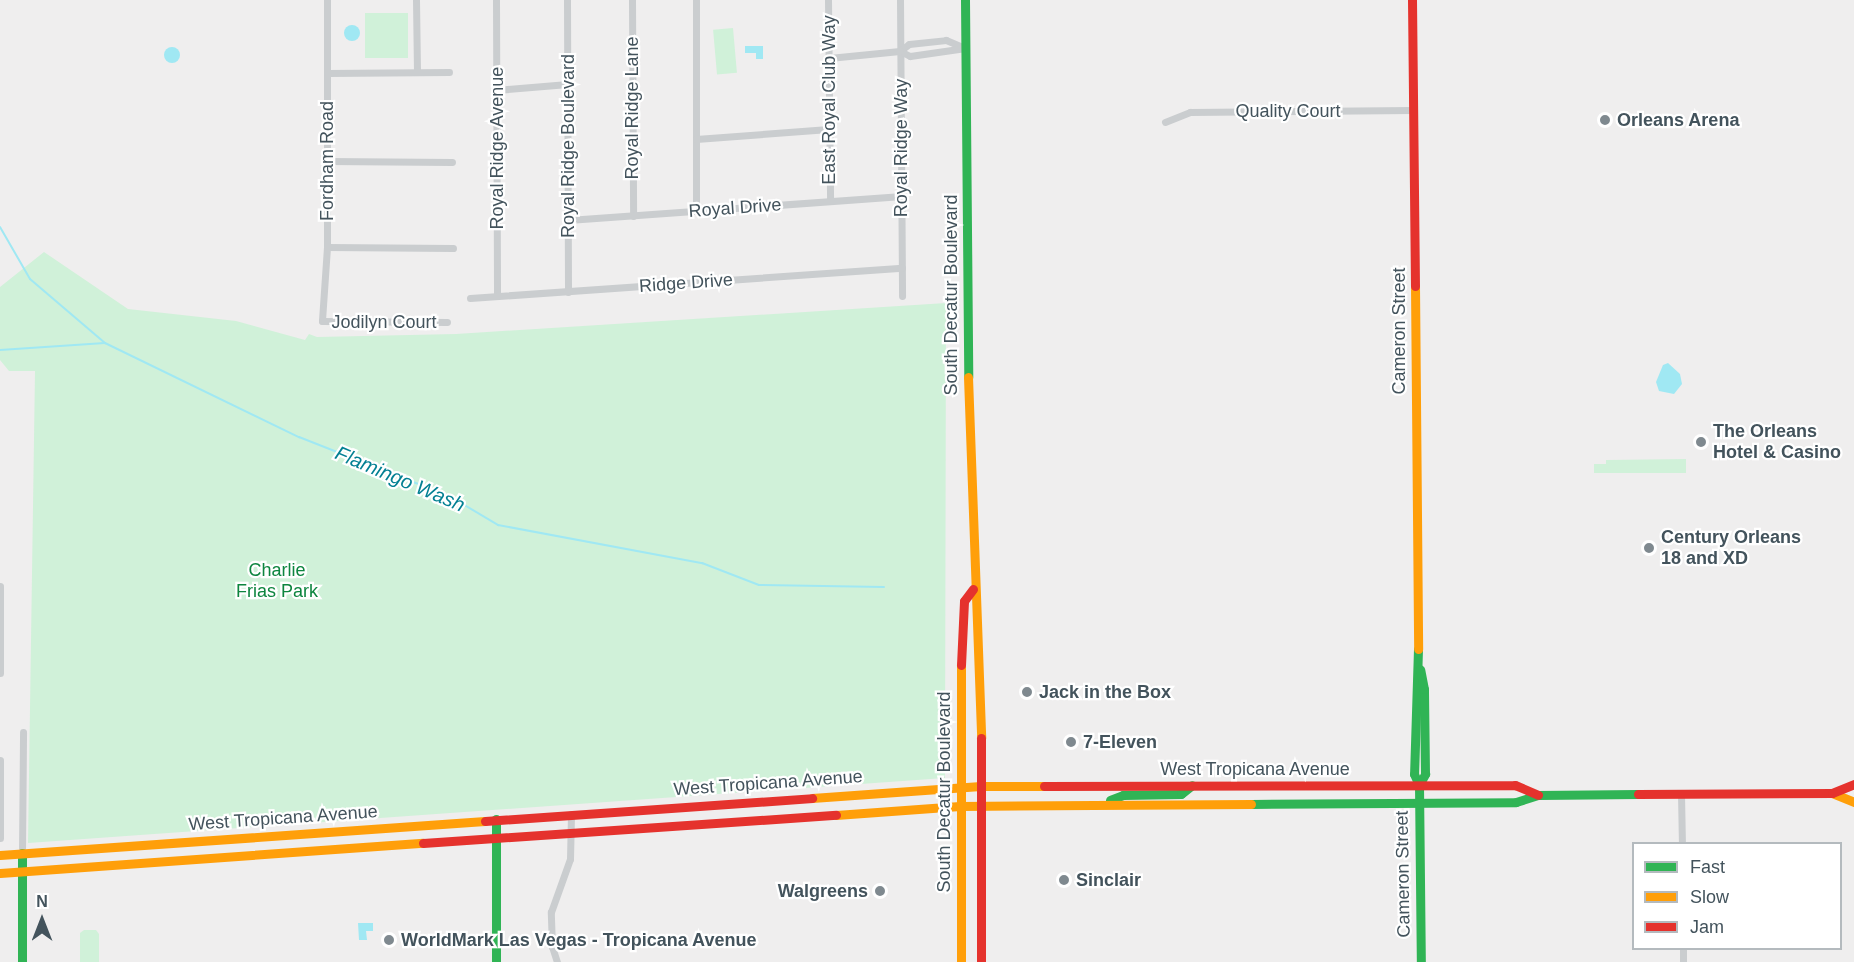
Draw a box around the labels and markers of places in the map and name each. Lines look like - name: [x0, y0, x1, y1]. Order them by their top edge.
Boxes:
- place label: Orleans Arena: [1617, 109, 1740, 131]
- marker: Orleans Arena: [1598, 113, 1612, 127]
- place label: The Orleans Hotel & Casino: [1713, 421, 1841, 464]
- marker: The Orleans Hotel & Casino: [1694, 435, 1708, 449]
- place label: Century Orleans 18 and XD: [1661, 527, 1801, 570]
- marker: Century Orleans 18 and XD: [1642, 541, 1656, 555]
- place label: Jack in the Box: [1039, 681, 1171, 703]
- marker: Jack in the Box: [1020, 685, 1034, 699]
- place label: 7-Eleven: [1083, 731, 1157, 753]
- marker: 7-Eleven: [1064, 735, 1078, 749]
- place label: Sinclair: [1076, 869, 1141, 891]
- marker: Sinclair: [1057, 873, 1071, 887]
- place label: Walgreens: [778, 880, 868, 902]
- marker: Walgreens: [873, 884, 887, 898]
- place label: WorldMark Las Vegas - Tropicana Avenue: [401, 929, 757, 951]
- marker: WorldMark Las Vegas - Tropicana Avenue: [382, 933, 396, 947]

